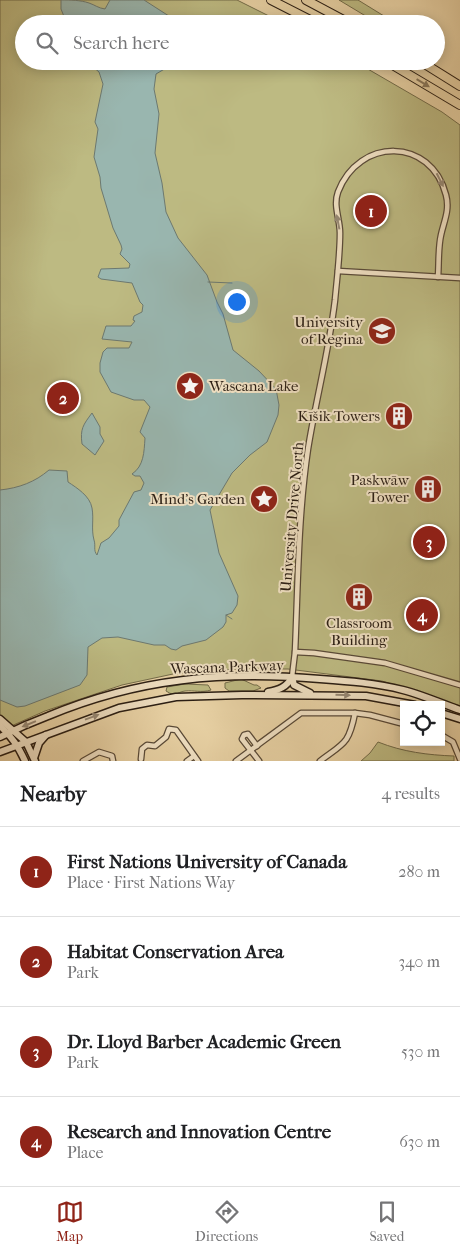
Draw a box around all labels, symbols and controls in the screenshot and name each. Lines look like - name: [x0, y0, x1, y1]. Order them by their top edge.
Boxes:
- search box: [15, 15, 445, 70]
- icon: search: [33, 29, 61, 57]
- text: Search here: [73, 32, 169, 54]
- one-way arrow: [416, 79, 431, 87]
- one-way arrow: [436, 173, 444, 188]
- pin: 1: [355, 192, 387, 230]
- one-way arrow: [334, 215, 342, 230]
- your location: [224, 289, 250, 315]
- place label: University of Regina: [294, 313, 364, 348]
- school or university icon: University of Regina: [367, 316, 397, 346]
- place icon: Wascana Lake: [175, 371, 205, 401]
- place label: Wascana Lake: [208, 377, 299, 395]
- pin: 2: [47, 379, 79, 417]
- building icon: Kīšik Towers: [384, 401, 414, 431]
- place label: Kīšik Towers: [298, 407, 380, 425]
- street label: University Drive North: [276, 441, 308, 593]
- place label: Paskwāw Tower: [351, 471, 410, 506]
- building icon: Paskwāw Tower: [413, 474, 443, 504]
- place icon: Mind's Garden: [249, 484, 279, 514]
- place label: Mind's Garden: [150, 490, 245, 508]
- pin: 3: [413, 523, 445, 561]
- building icon: Classroom Building: [344, 582, 374, 612]
- pin: 4: [406, 596, 438, 634]
- place label: Classroom Building: [326, 614, 393, 649]
- street label: Wascana Parkway: [169, 656, 285, 678]
- one-way arrow: [335, 691, 351, 699]
- map controls: [400, 701, 445, 746]
- button: locate: [400, 701, 445, 746]
- one-way arrow: [85, 713, 100, 720]
- one-way arrow: [22, 720, 36, 728]
- text: Nearby: [20, 782, 86, 806]
- text: 4 results: [382, 784, 440, 803]
- text: First Nations University of Canada: [67, 851, 347, 873]
- text: 1: [33, 862, 39, 881]
- text: 280 m: [398, 862, 440, 881]
- text: Place · First Nations Way: [67, 873, 235, 892]
- text: Habitat Conservation Area: [67, 941, 284, 963]
- text: 2: [32, 952, 40, 971]
- text: 340 m: [398, 952, 440, 971]
- text: Park: [67, 963, 99, 982]
- text: Dr. Lloyd Barber Academic Green: [67, 1031, 341, 1053]
- text: 3: [33, 1042, 39, 1061]
- text: 530 m: [401, 1042, 440, 1061]
- text: Park: [67, 1053, 99, 1072]
- text: Research and Innovation Centre: [67, 1121, 331, 1143]
- text: 4: [31, 1132, 41, 1151]
- text: 630 m: [399, 1132, 440, 1151]
- text: Place: [67, 1143, 103, 1162]
- tab: Map: [56, 1198, 84, 1245]
- tab: Directions: [195, 1198, 258, 1245]
- tab: Saved: [370, 1198, 404, 1245]

